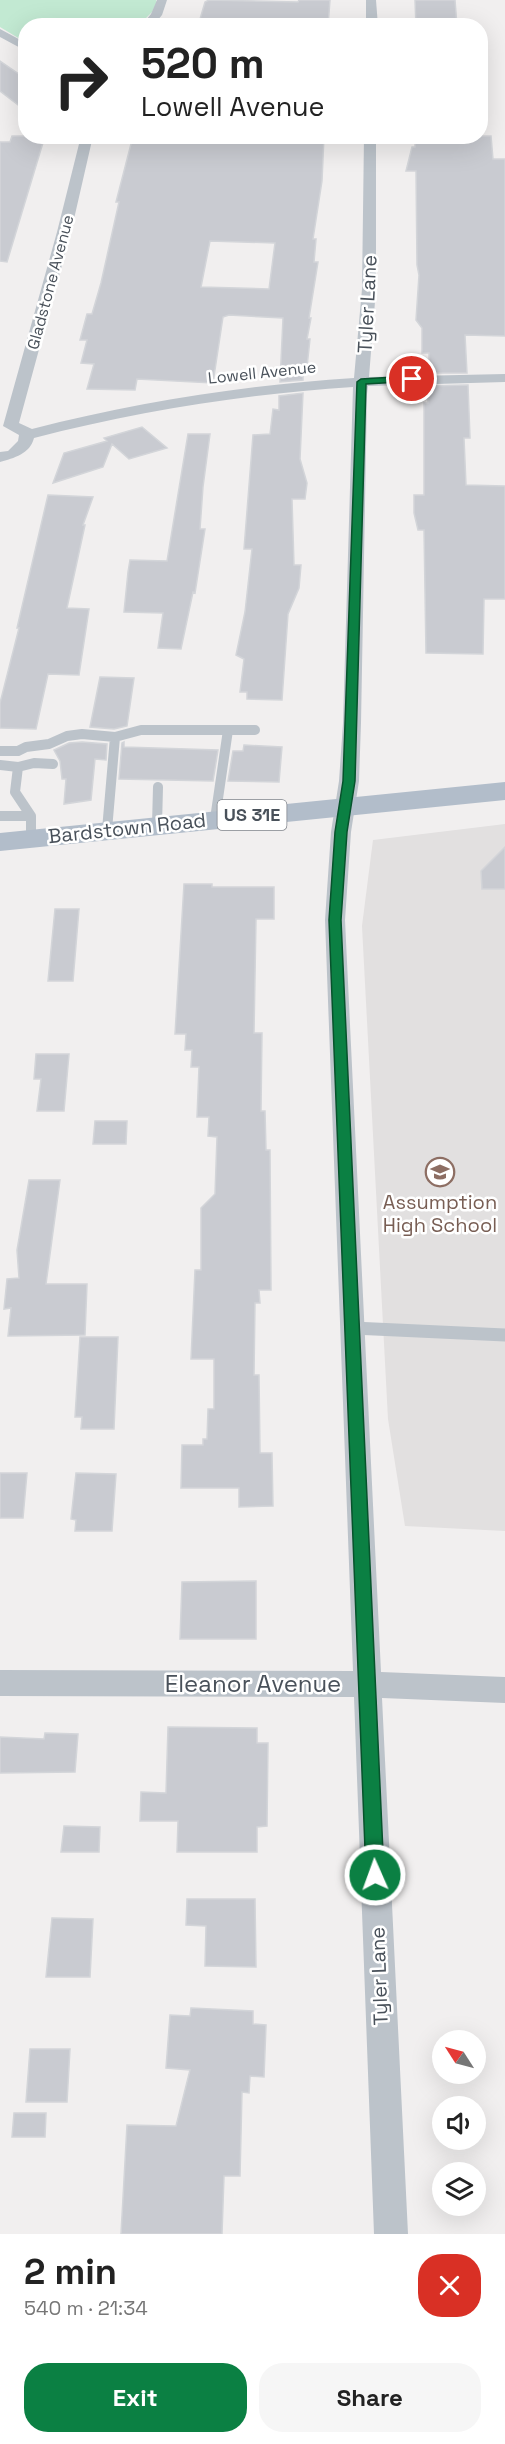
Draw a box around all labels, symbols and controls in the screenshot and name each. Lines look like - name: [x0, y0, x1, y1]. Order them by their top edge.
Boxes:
- text: 520 m: [141, 37, 265, 90]
- icon: right: [42, 42, 120, 120]
- text: Lowell Avenue: [141, 89, 325, 124]
- street label: Gladstone Avenue: [22, 212, 79, 352]
- street label: Tyler Lane: [351, 254, 383, 354]
- pin: [386, 353, 437, 404]
- street label: Lowell Avenue: [207, 356, 317, 389]
- icon: arrive: [395, 362, 428, 395]
- road number: US 31E: [218, 800, 286, 830]
- street label: Bardstown Road: [47, 807, 207, 849]
- school or university icon: Assumption High School: [424, 1156, 456, 1188]
- place label: Assumption High School: [383, 1189, 497, 1238]
- street label: Eleanor Avenue: [165, 1668, 341, 1699]
- position arrow: [343, 1843, 407, 1907]
- street label: Tyler Lane: [364, 1926, 394, 2026]
- north arrow: [432, 2030, 486, 2084]
- map controls: [432, 2030, 486, 2216]
- button: sound: [432, 2096, 486, 2150]
- button: layers: [432, 2162, 486, 2216]
- text: 2 min: [24, 2249, 117, 2295]
- button: close: [418, 2254, 481, 2317]
- text: 540 m · 21:34: [24, 2295, 148, 2321]
- button: Exit: [24, 2363, 247, 2432]
- button: Share: [259, 2363, 481, 2432]

